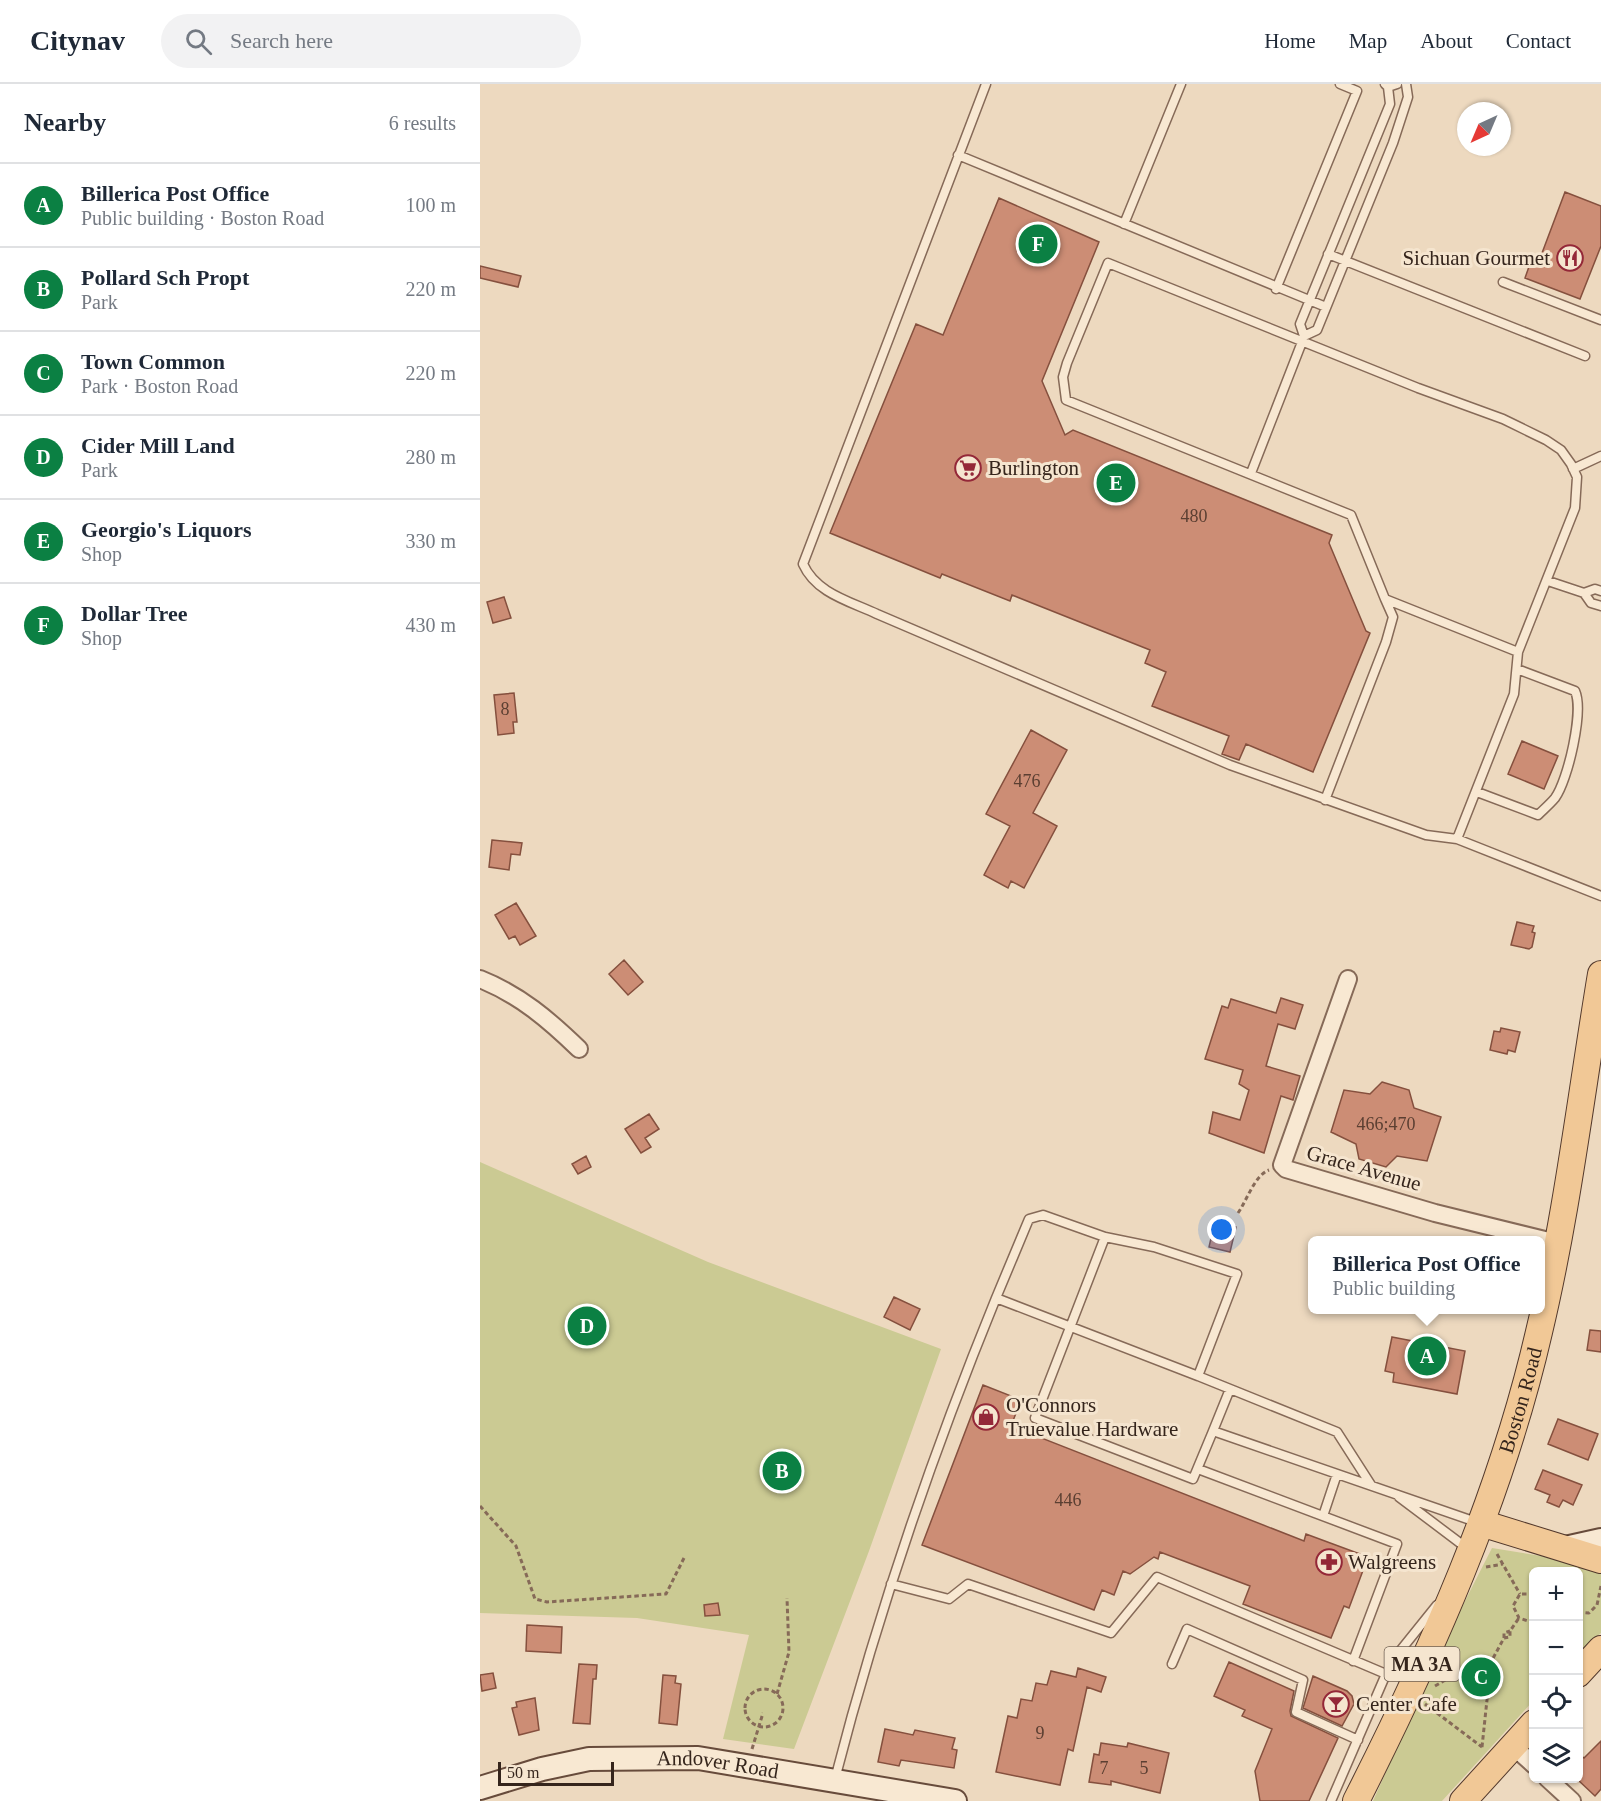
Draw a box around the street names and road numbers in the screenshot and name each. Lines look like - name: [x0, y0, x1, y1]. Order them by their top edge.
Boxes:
- street label: Grace Avenue: [1304, 1140, 1424, 1196]
- street label: Boston Road: [1494, 1344, 1547, 1456]
- road number: MA 3A: [1384, 1647, 1460, 1681]
- street label: Andover Road: [656, 1746, 781, 1783]

